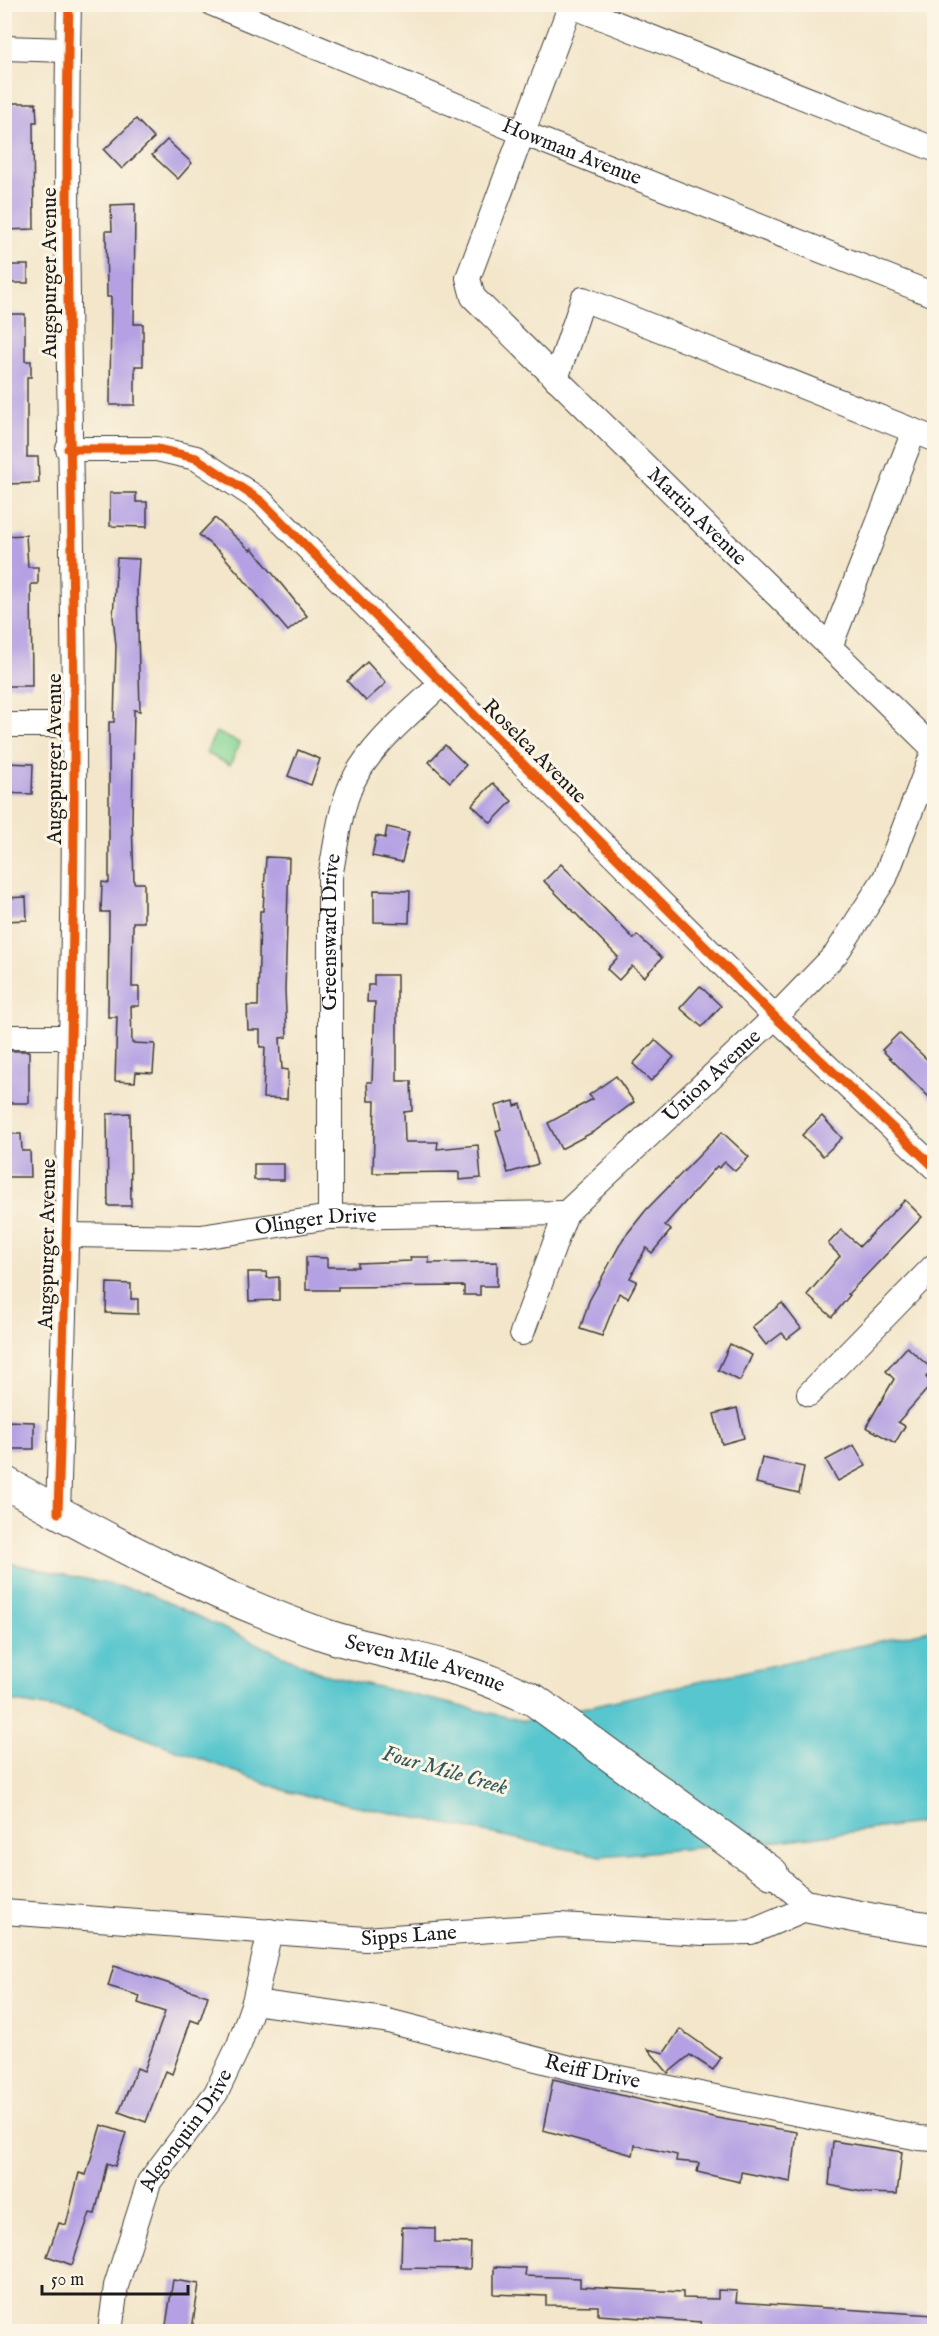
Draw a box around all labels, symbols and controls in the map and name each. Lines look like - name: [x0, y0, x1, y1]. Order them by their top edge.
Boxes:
- street label: Howman Avenue: [498, 112, 646, 192]
- street label: Augspurger Avenue: [37, 187, 64, 360]
- street label: Martin Avenue: [641, 462, 753, 572]
- street label: Augspurger Avenue: [42, 673, 69, 846]
- street label: Roselea Avenue: [476, 694, 592, 810]
- street label: Greensward Drive: [317, 851, 348, 1011]
- street label: Union Avenue: [657, 1023, 767, 1129]
- street label: Augspurger Avenue: [33, 1158, 63, 1331]
- street label: Olinger Drive: [253, 1203, 377, 1242]
- street label: Seven Mile Avenue: [342, 1628, 509, 1699]
- water label: Four Mile Creek: [379, 1740, 511, 1802]
- street label: Sipps Lane: [360, 1919, 458, 1953]
- street label: Reiff Drive: [542, 2048, 643, 2095]
- street label: Algonquin Drive: [133, 2064, 239, 2196]
- scale bar: [42, 2258, 188, 2296]
- text: 50 m: [51, 2269, 84, 2292]

